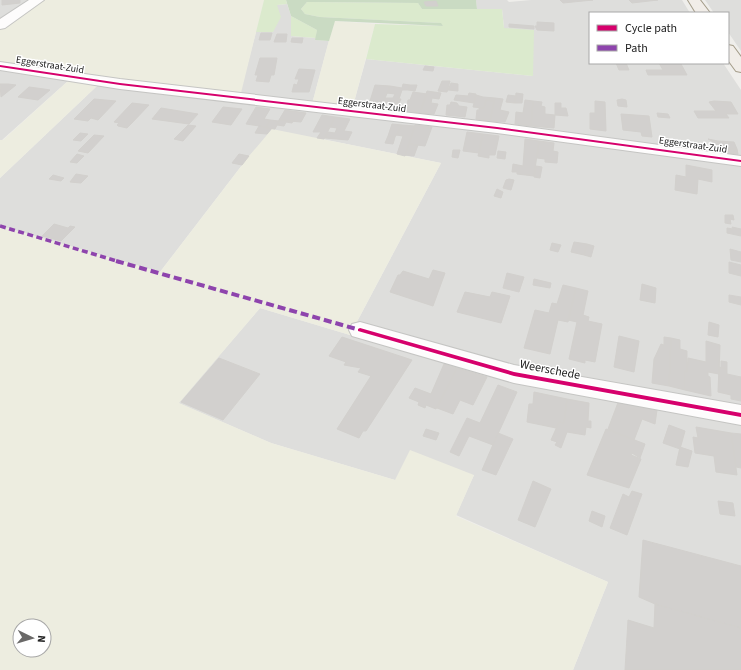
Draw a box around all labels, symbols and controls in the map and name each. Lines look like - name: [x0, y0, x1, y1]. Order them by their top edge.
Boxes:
- legend: [589, 12, 729, 64]
- text: Cycle path: [625, 20, 677, 37]
- text: Path: [625, 40, 648, 57]
- street label: Eggerstraat-Zuid: [15, 53, 85, 77]
- street label: Eggerstraat-Zuid: [337, 94, 407, 116]
- street label: Eggerstraat-Zuid: [658, 133, 728, 157]
- street label: Weerschede: [518, 356, 582, 384]
- north arrow: [12, 618, 52, 658]
- text: N: [34, 635, 49, 643]

